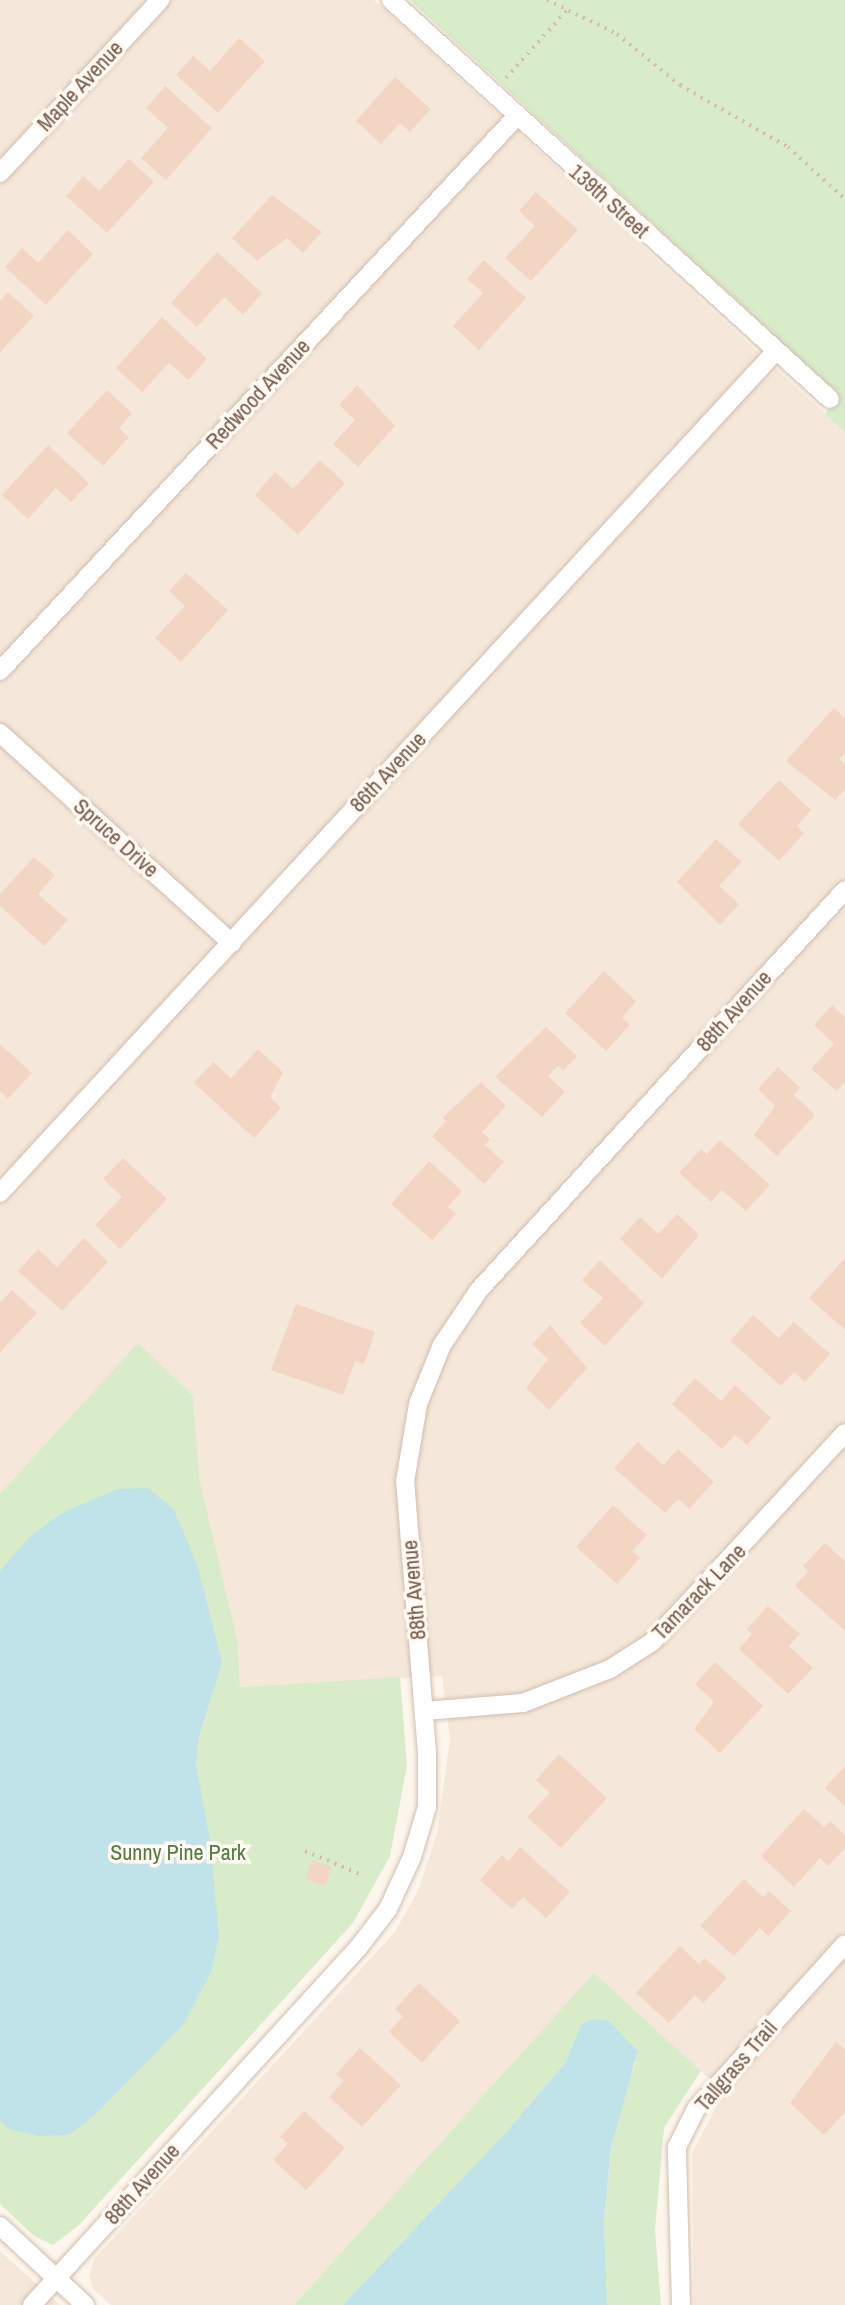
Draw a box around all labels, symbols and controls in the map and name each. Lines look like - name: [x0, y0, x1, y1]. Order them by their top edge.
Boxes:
- street label: Maple Avenue: [31, 35, 129, 137]
- street label: 139th Street: [564, 158, 654, 244]
- street label: Redwood Avenue: [200, 333, 316, 455]
- street label: 86th Avenue: [344, 726, 432, 818]
- street label: Spruce Drive: [68, 793, 164, 883]
- street label: 88th Avenue: [690, 965, 778, 1057]
- street label: Tamarack Lane: [647, 1538, 751, 1646]
- street label: 88th Avenue: [396, 1539, 432, 1641]
- park label: Sunny Pine Park: [110, 1840, 246, 1866]
- street label: Tallgrass Trail: [689, 2015, 783, 2117]
- street label: 88th Avenue: [98, 2138, 186, 2230]

